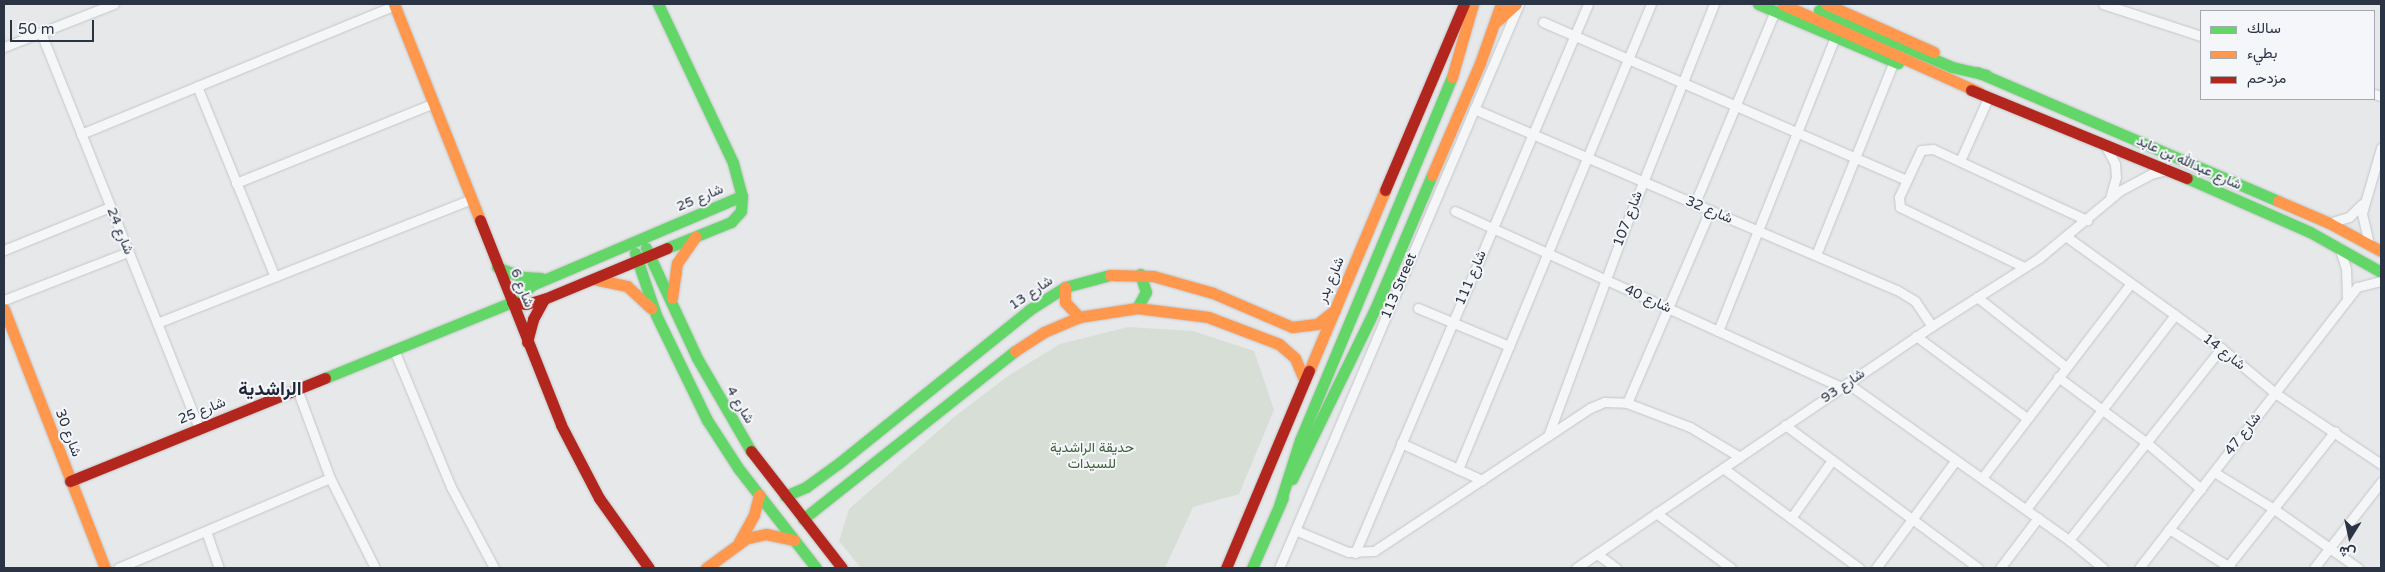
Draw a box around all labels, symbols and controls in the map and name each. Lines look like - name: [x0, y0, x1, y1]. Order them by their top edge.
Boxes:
- scale bar: [12, 10, 96, 42]
- legend: [2200, 10, 2375, 100]
- text: سالك: [2247, 19, 2281, 37]
- text: 50 m: [18, 20, 55, 38]
- text: بطيء: [2247, 44, 2277, 62]
- text: مزدحم: [2247, 69, 2286, 87]
- street label: شارع عبدالله بن عابد: [2134, 132, 2244, 194]
- street label: شارع 25: [674, 181, 726, 215]
- street label: شارع 107: [1610, 189, 1646, 249]
- street label: شارع 32: [1683, 193, 1735, 227]
- street label: شارع 24: [103, 205, 137, 257]
- street label: شارع 111: [1452, 248, 1490, 308]
- street label: 113 Street: [1378, 250, 1420, 322]
- street label: شارع بدر: [1314, 255, 1348, 305]
- street label: شارع 6: [507, 266, 537, 310]
- street label: شارع 13: [1006, 272, 1056, 314]
- street label: شارع 40: [1622, 281, 1674, 317]
- street label: شارع 14: [2199, 330, 2249, 374]
- street label: شارع 93: [1818, 365, 1868, 407]
- district label: الراشدية: [238, 379, 302, 401]
- street label: شارع 4: [722, 383, 758, 427]
- street label: شارع 25: [176, 394, 228, 428]
- street label: شارع 30: [51, 407, 85, 459]
- street label: شارع 47: [2221, 409, 2265, 459]
- park label: حديقة الراشدية للسيدات: [1050, 440, 1134, 472]
- north arrow: [2325, 512, 2375, 562]
- text: ش: [2338, 542, 2357, 562]

